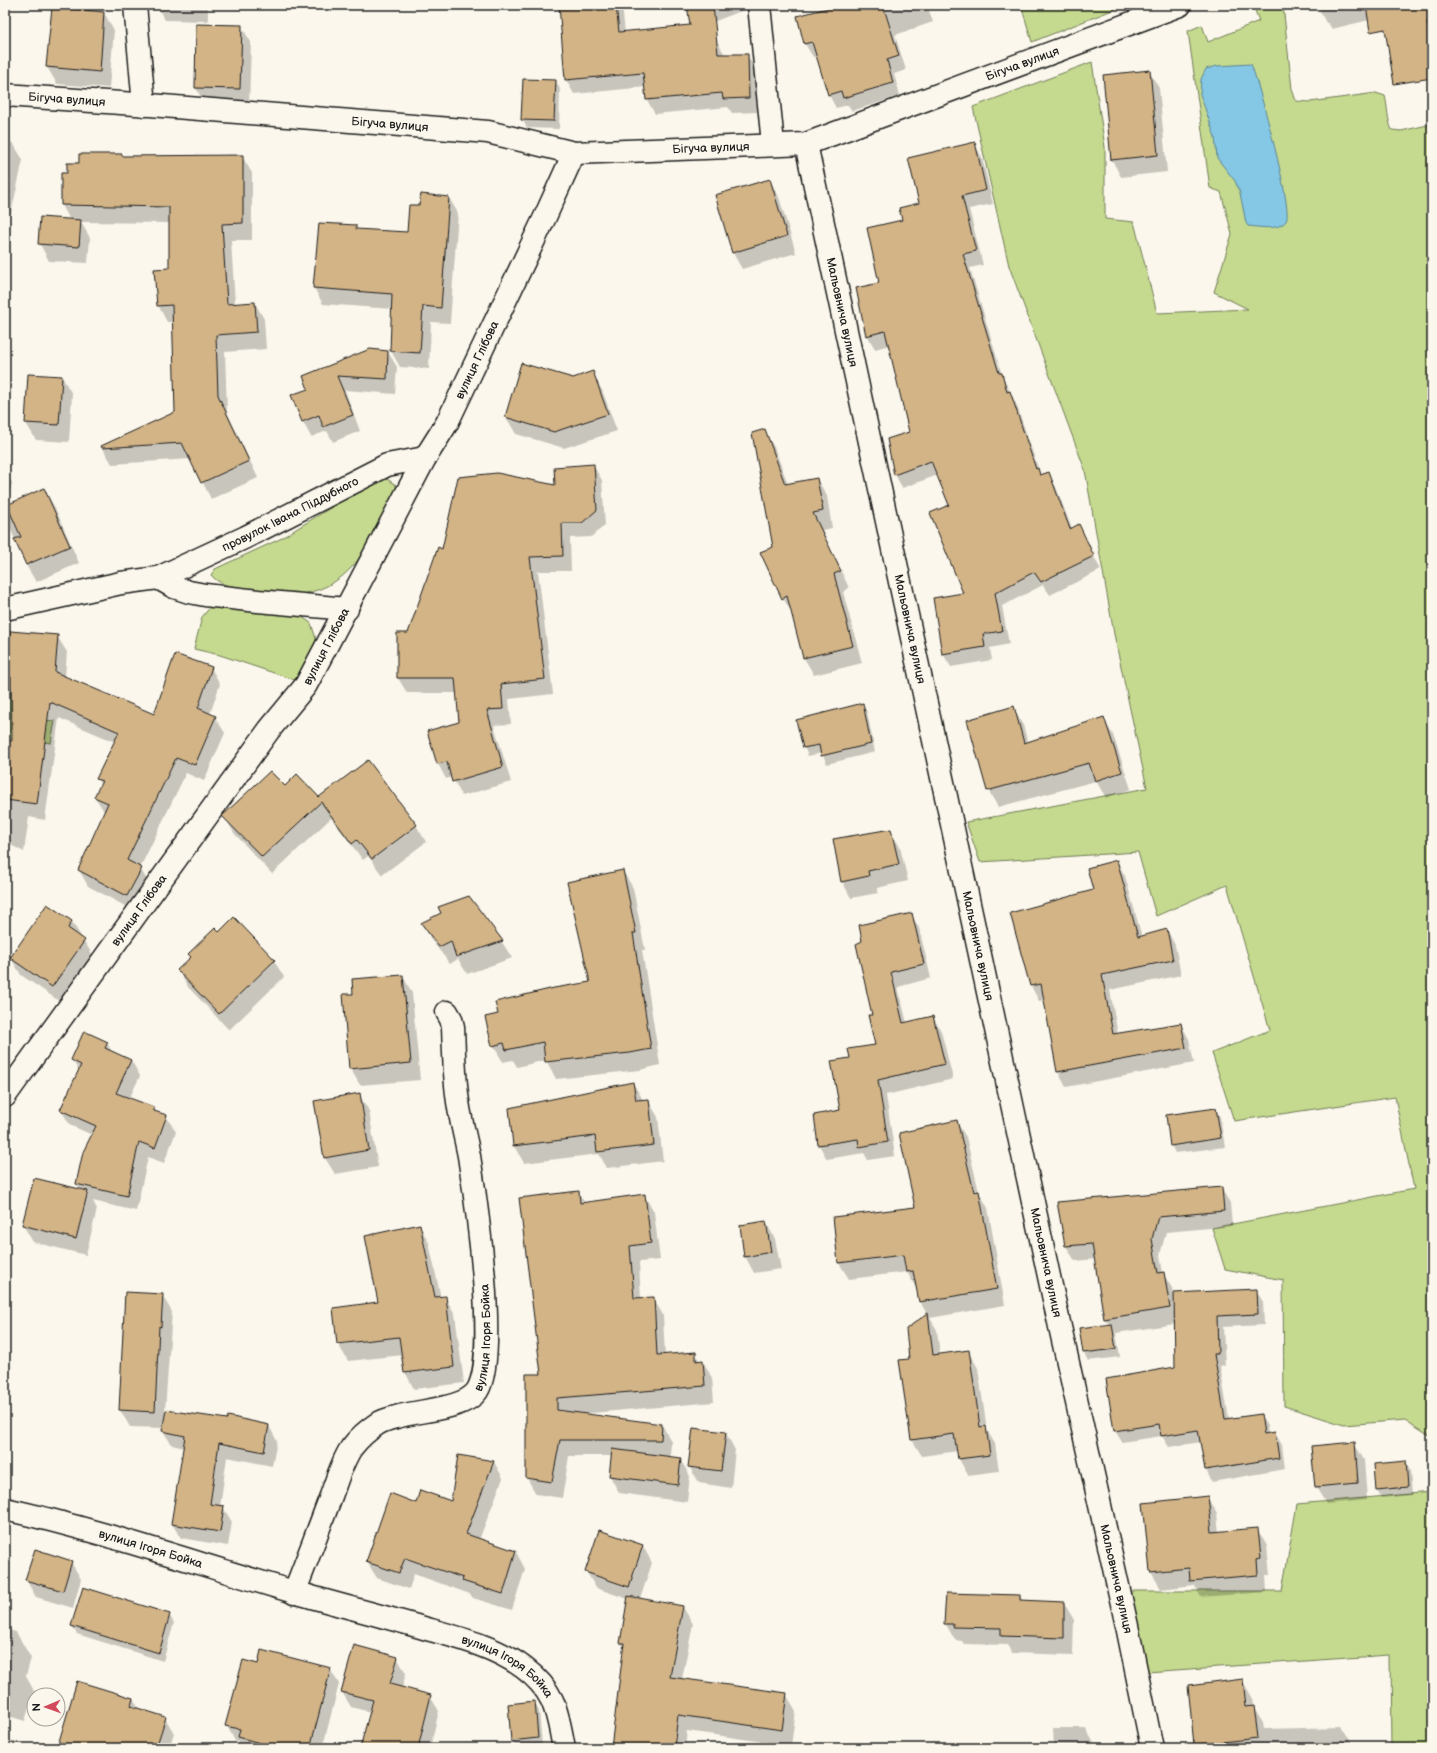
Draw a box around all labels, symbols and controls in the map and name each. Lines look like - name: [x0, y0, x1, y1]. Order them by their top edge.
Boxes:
- street label: Бігуча вулиця: [984, 43, 1062, 85]
- street label: Бігуча вулиця: [28, 90, 106, 110]
- street label: Бігуча вулиця: [351, 114, 429, 135]
- street label: Бігуча вулиця: [672, 139, 750, 157]
- street label: Мальовнича вулиця: [823, 256, 861, 369]
- street label: вулиця Глібова: [452, 319, 502, 402]
- street label: провулок Івана Піддубного: [220, 474, 361, 555]
- street label: Мальовнича вулиця: [891, 573, 929, 686]
- street label: вулиця Глібова: [300, 606, 353, 688]
- street label: вулиця Глібова: [108, 872, 170, 949]
- street label: Мальовнича вулиця: [959, 890, 997, 1002]
- street label: Мальовнича вулиця: [1026, 1206, 1065, 1319]
- street label: вулиця Ігоря Бойка: [471, 1283, 494, 1394]
- street label: Мальовнича вулиця: [1096, 1523, 1135, 1635]
- street label: вулиця Ігоря Бойка: [97, 1526, 204, 1572]
- street label: вулиця Ігоря Бойка: [459, 1632, 556, 1701]
- north arrow: [26, 1687, 66, 1727]
- text: N: [30, 1703, 43, 1712]

